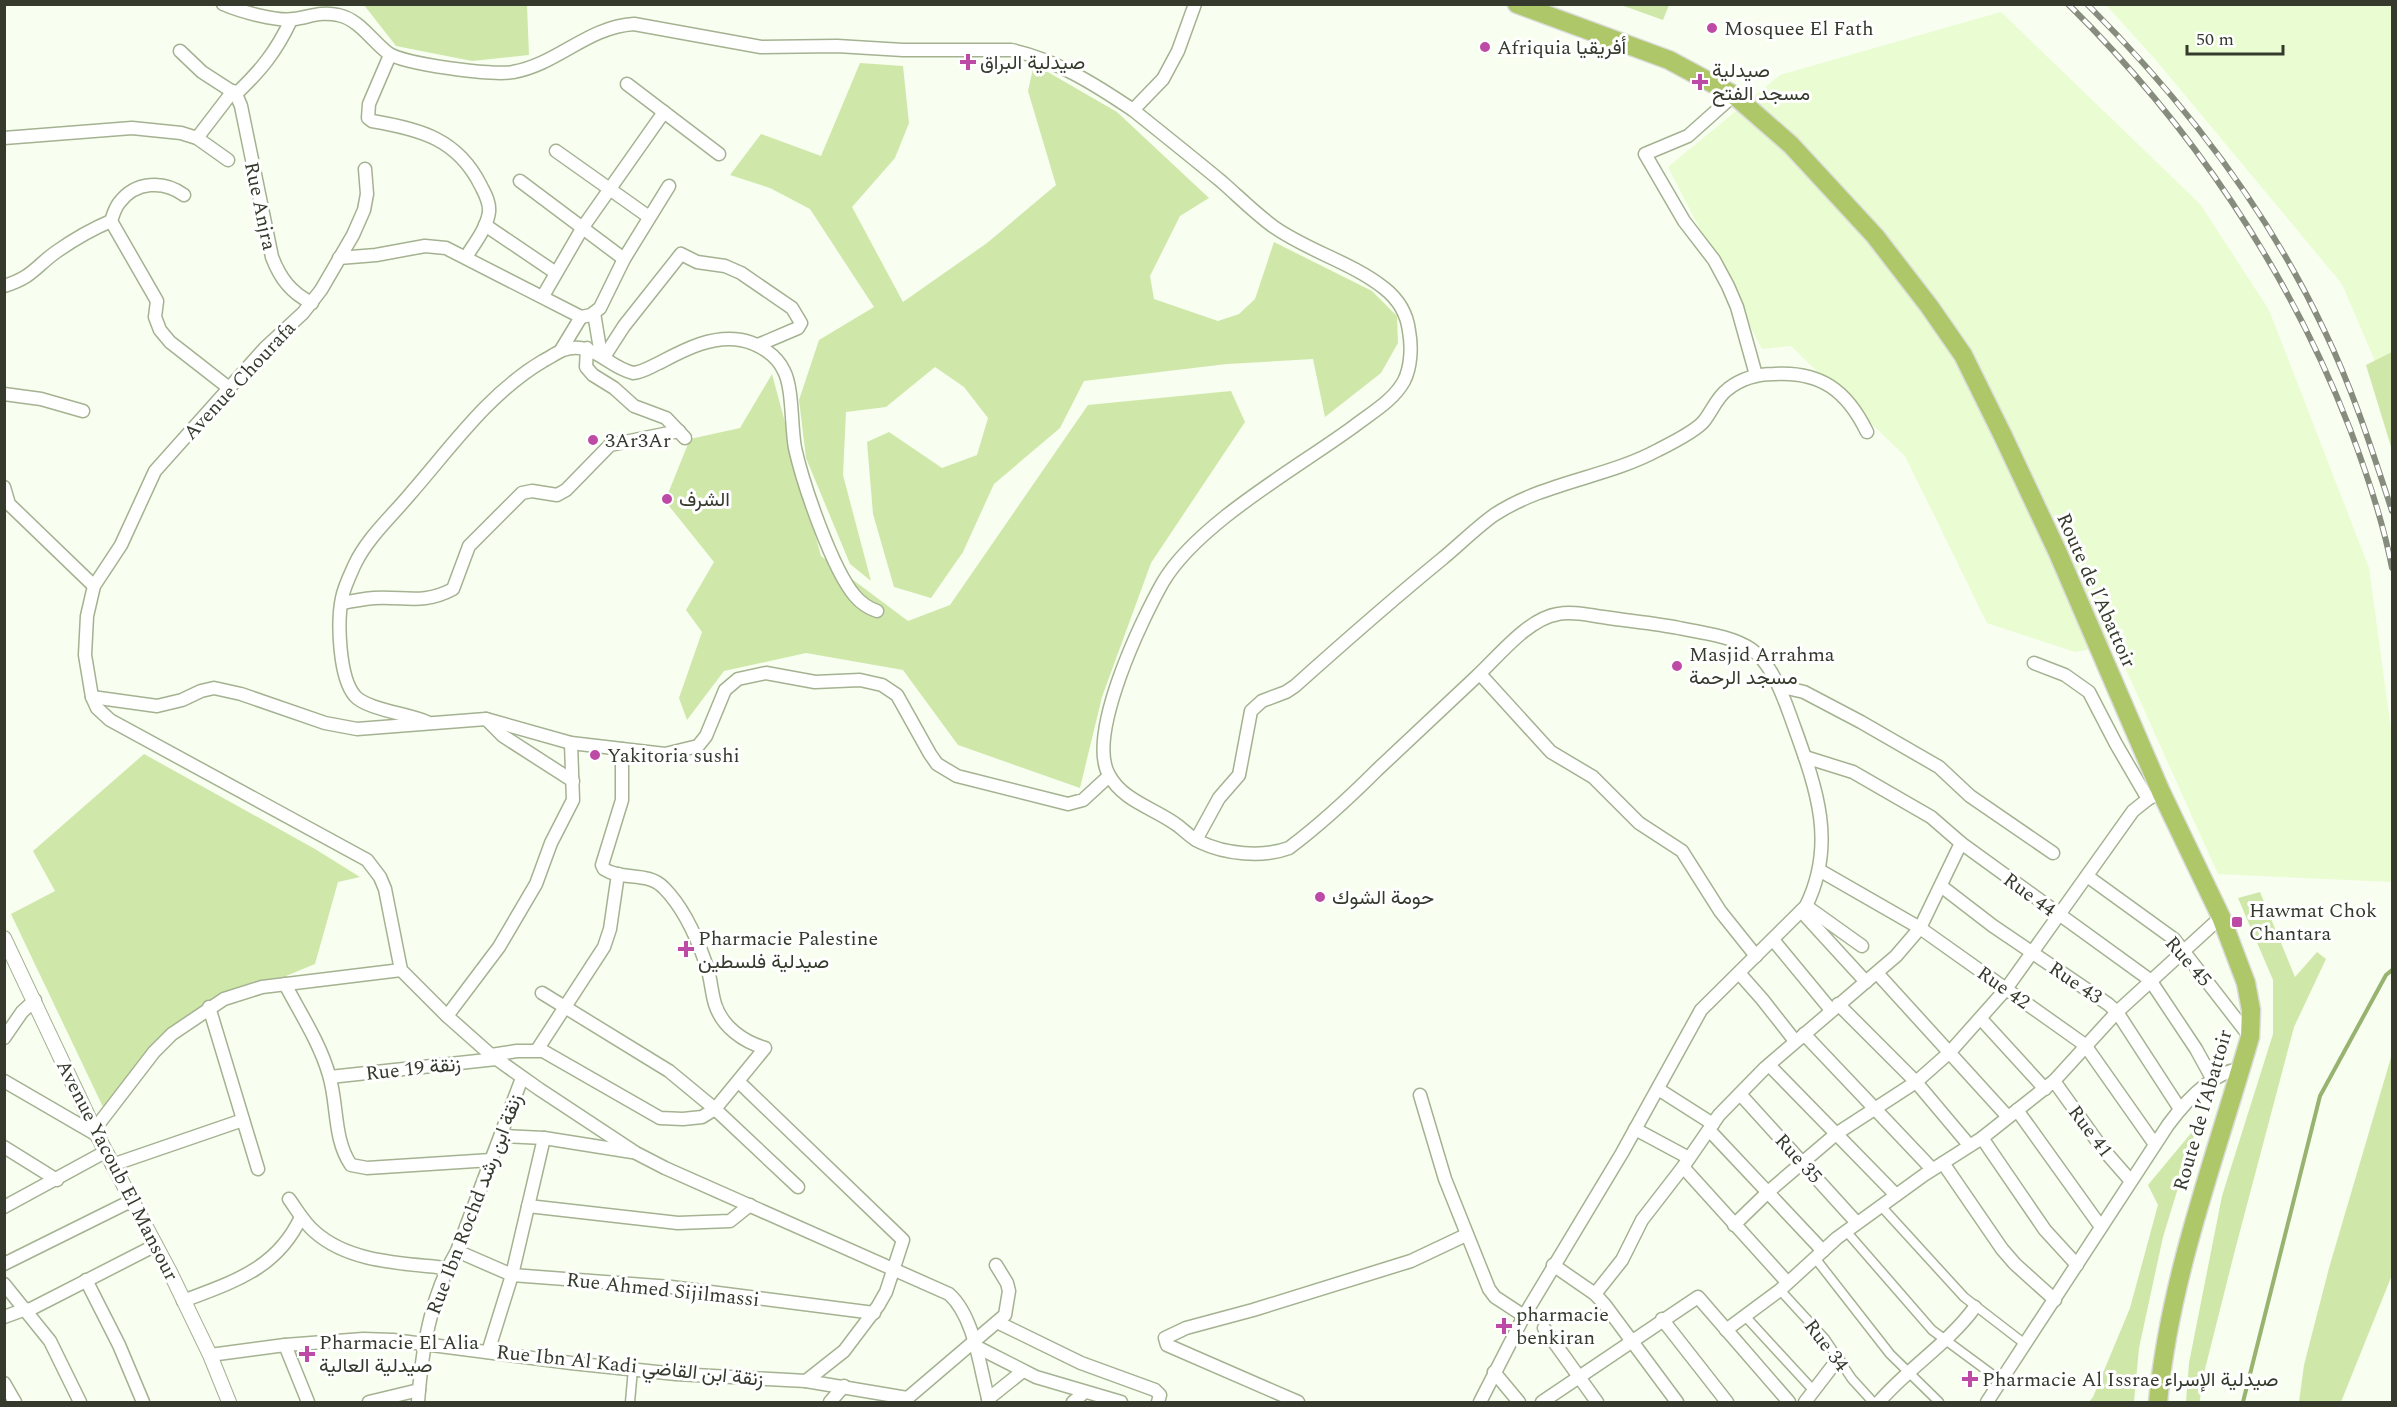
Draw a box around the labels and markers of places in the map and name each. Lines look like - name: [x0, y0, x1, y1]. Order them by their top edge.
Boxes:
- place label: Mosquee El Fath: [1724, 14, 1874, 44]
- marker: Mosquee El Fath: [1705, 21, 1719, 35]
- place label: Afriquia أفريقيا: [1497, 33, 1627, 63]
- marker: Afriquia أفريقيا: [1478, 40, 1492, 54]
- place label: صيدلية البراق: [980, 48, 1085, 78]
- marker: صيدلية البراق: [961, 55, 975, 69]
- place label: صيدلية مسجد الفتح: [1712, 56, 1810, 109]
- marker: صيدلية مسجد الفتح: [1693, 75, 1707, 89]
- place label: 3Ar3Ar: [605, 426, 671, 456]
- marker: 3Ar3Ar: [586, 433, 600, 447]
- place label: الشرف: [679, 485, 730, 515]
- marker: الشرف: [660, 492, 674, 506]
- place label: Masjid Arrahma مسجد الرحمة: [1689, 640, 1835, 693]
- marker: Masjid Arrahma مسجد الرحمة: [1670, 659, 1684, 673]
- place label: Yakitoria sushi: [607, 741, 740, 771]
- marker: Yakitoria sushi: [588, 748, 602, 762]
- place label: حومة الشوك: [1332, 883, 1434, 913]
- marker: حومة الشوك: [1313, 890, 1327, 904]
- place label: Hawmat Chok Chantara: [2249, 896, 2377, 949]
- marker: Hawmat Chok Chantara: [2230, 915, 2244, 929]
- place label: Pharmacie Palestine صيدلية فلسطين: [698, 924, 878, 977]
- marker: Pharmacie Palestine صيدلية فلسطين: [679, 942, 693, 956]
- place label: pharmacie benkiran: [1516, 1300, 1609, 1353]
- marker: pharmacie benkiran: [1497, 1319, 1511, 1333]
- place label: Pharmacie El Alia صيدلية العالية: [319, 1328, 479, 1381]
- marker: Pharmacie El Alia صيدلية العالية: [300, 1347, 314, 1361]
- place label: Pharmacie Al Issrae صيدلية الإسراء: [1982, 1365, 2278, 1395]
- marker: Pharmacie Al Issrae صيدلية الإسراء: [1963, 1372, 1977, 1386]

